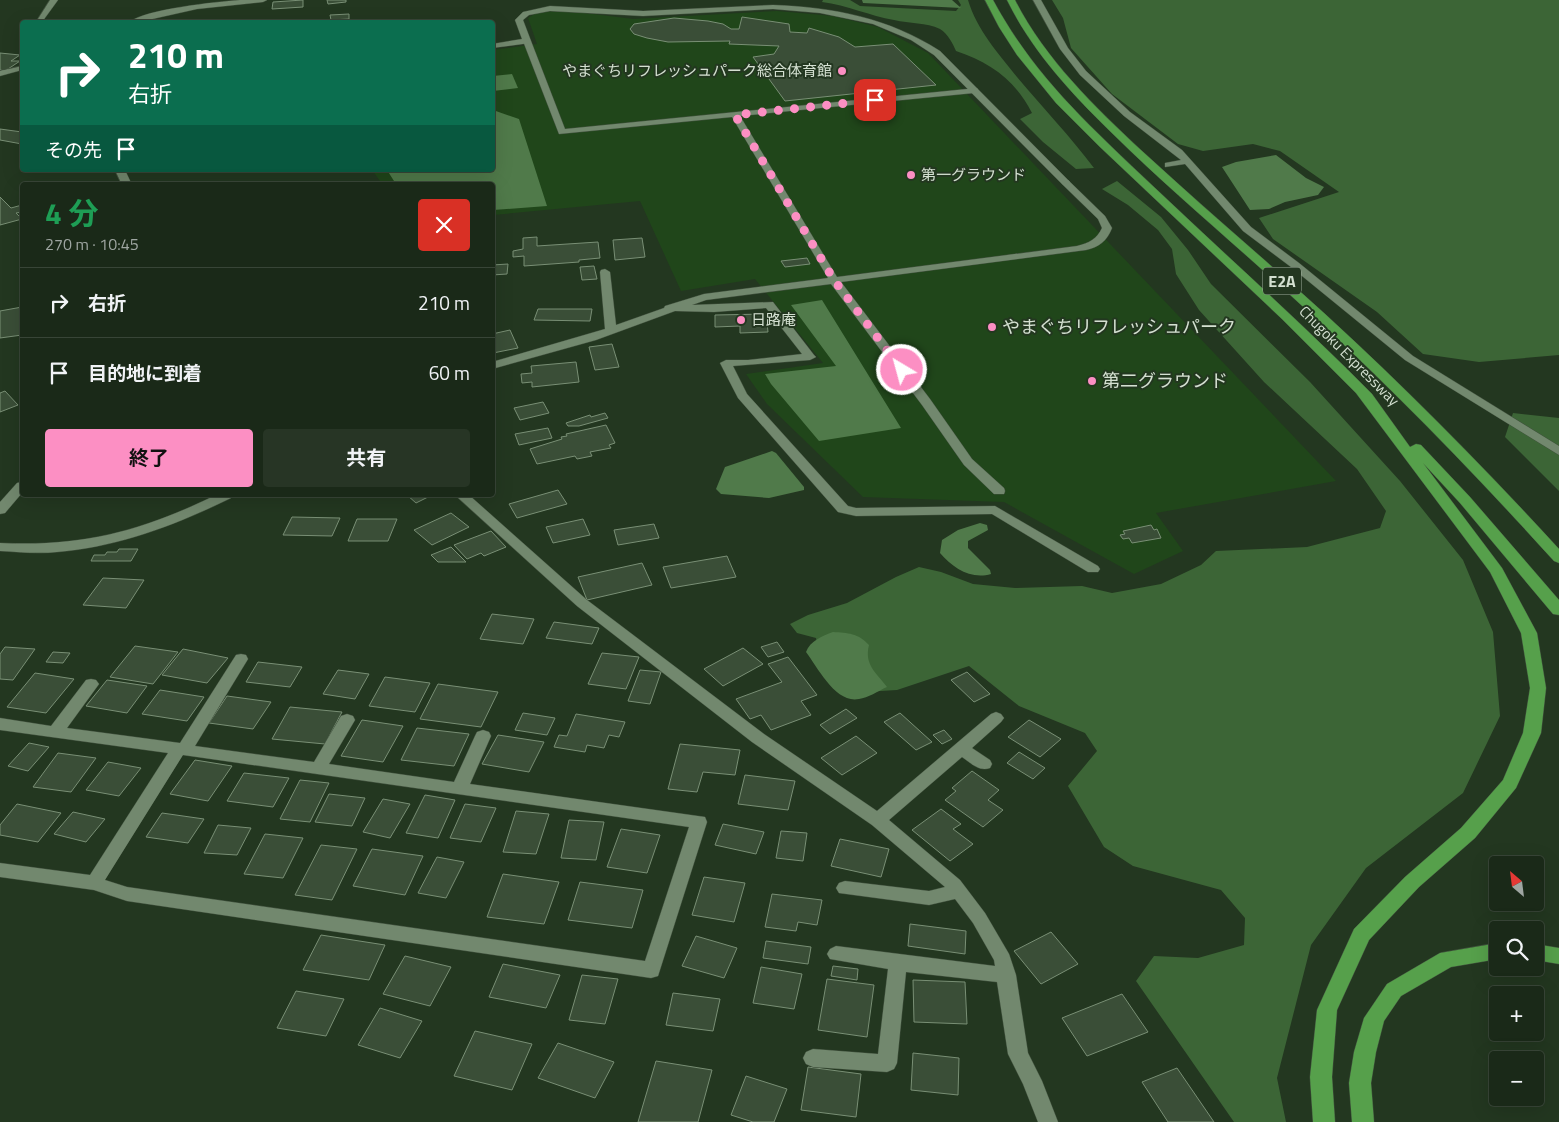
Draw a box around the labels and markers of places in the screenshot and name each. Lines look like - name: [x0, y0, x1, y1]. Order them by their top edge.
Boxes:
- place label: やまぐちリフレッシュパーク総合体育館: [562, 59, 832, 82]
- marker: やまぐちリフレッシュパーク総合体育館: [836, 65, 848, 77]
- pin: [854, 79, 896, 121]
- place label: 第一グラウンド: [921, 163, 1026, 186]
- marker: 第一グラウンド: [905, 169, 917, 181]
- place label: 日路庵: [751, 308, 796, 331]
- place label: やまぐちリフレッシュパーク: [1002, 313, 1236, 340]
- marker: 日路庵: [735, 314, 747, 326]
- marker: やまぐちリフレッシュパーク: [986, 321, 998, 333]
- place label: 第二グラウンド: [1102, 367, 1228, 394]
- marker: 第二グラウンド: [1086, 375, 1098, 387]

